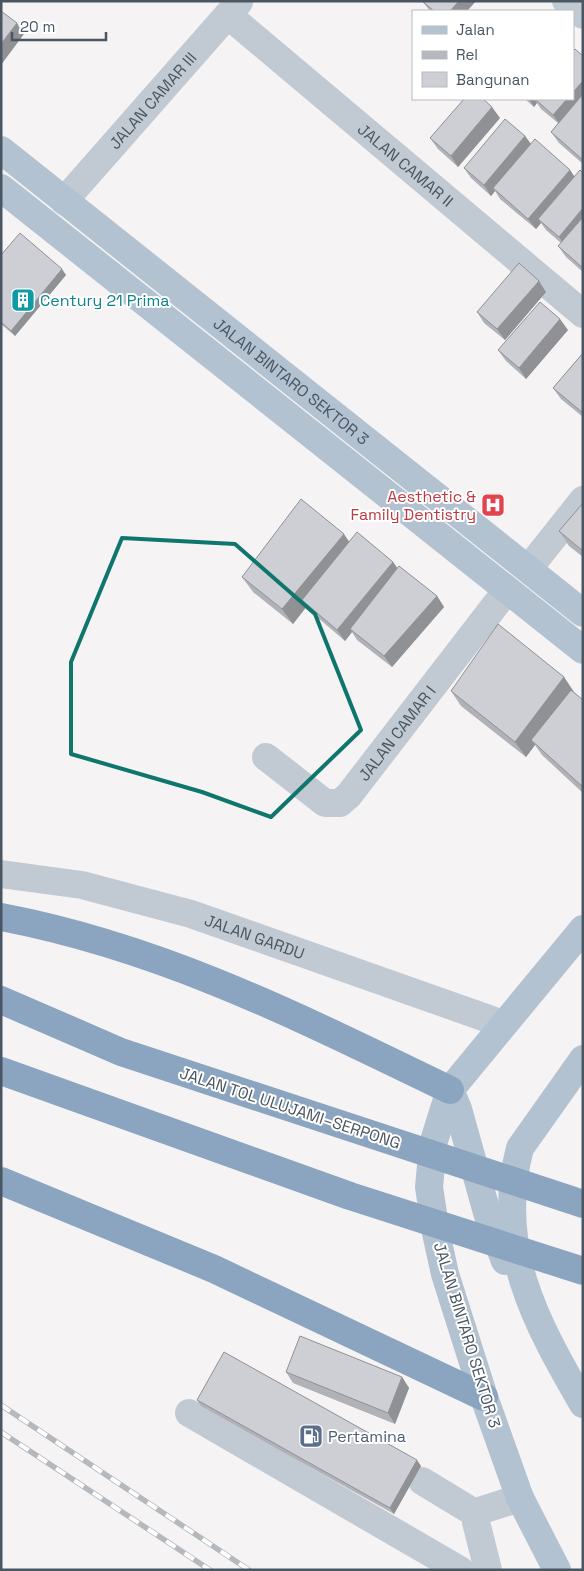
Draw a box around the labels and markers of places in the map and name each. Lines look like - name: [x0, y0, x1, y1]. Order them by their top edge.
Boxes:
- building icon: Century 21 Prima: [10, 287, 36, 313]
- place label: Century 21 Prima: [40, 290, 169, 311]
- place label: Aesthetic & Family Dentistry: [350, 486, 476, 525]
- hospital icon: Aesthetic & Family Dentistry: [480, 492, 506, 518]
- fuel station icon: Pertamina: [298, 1423, 324, 1449]
- place label: Pertamina: [328, 1426, 406, 1447]

